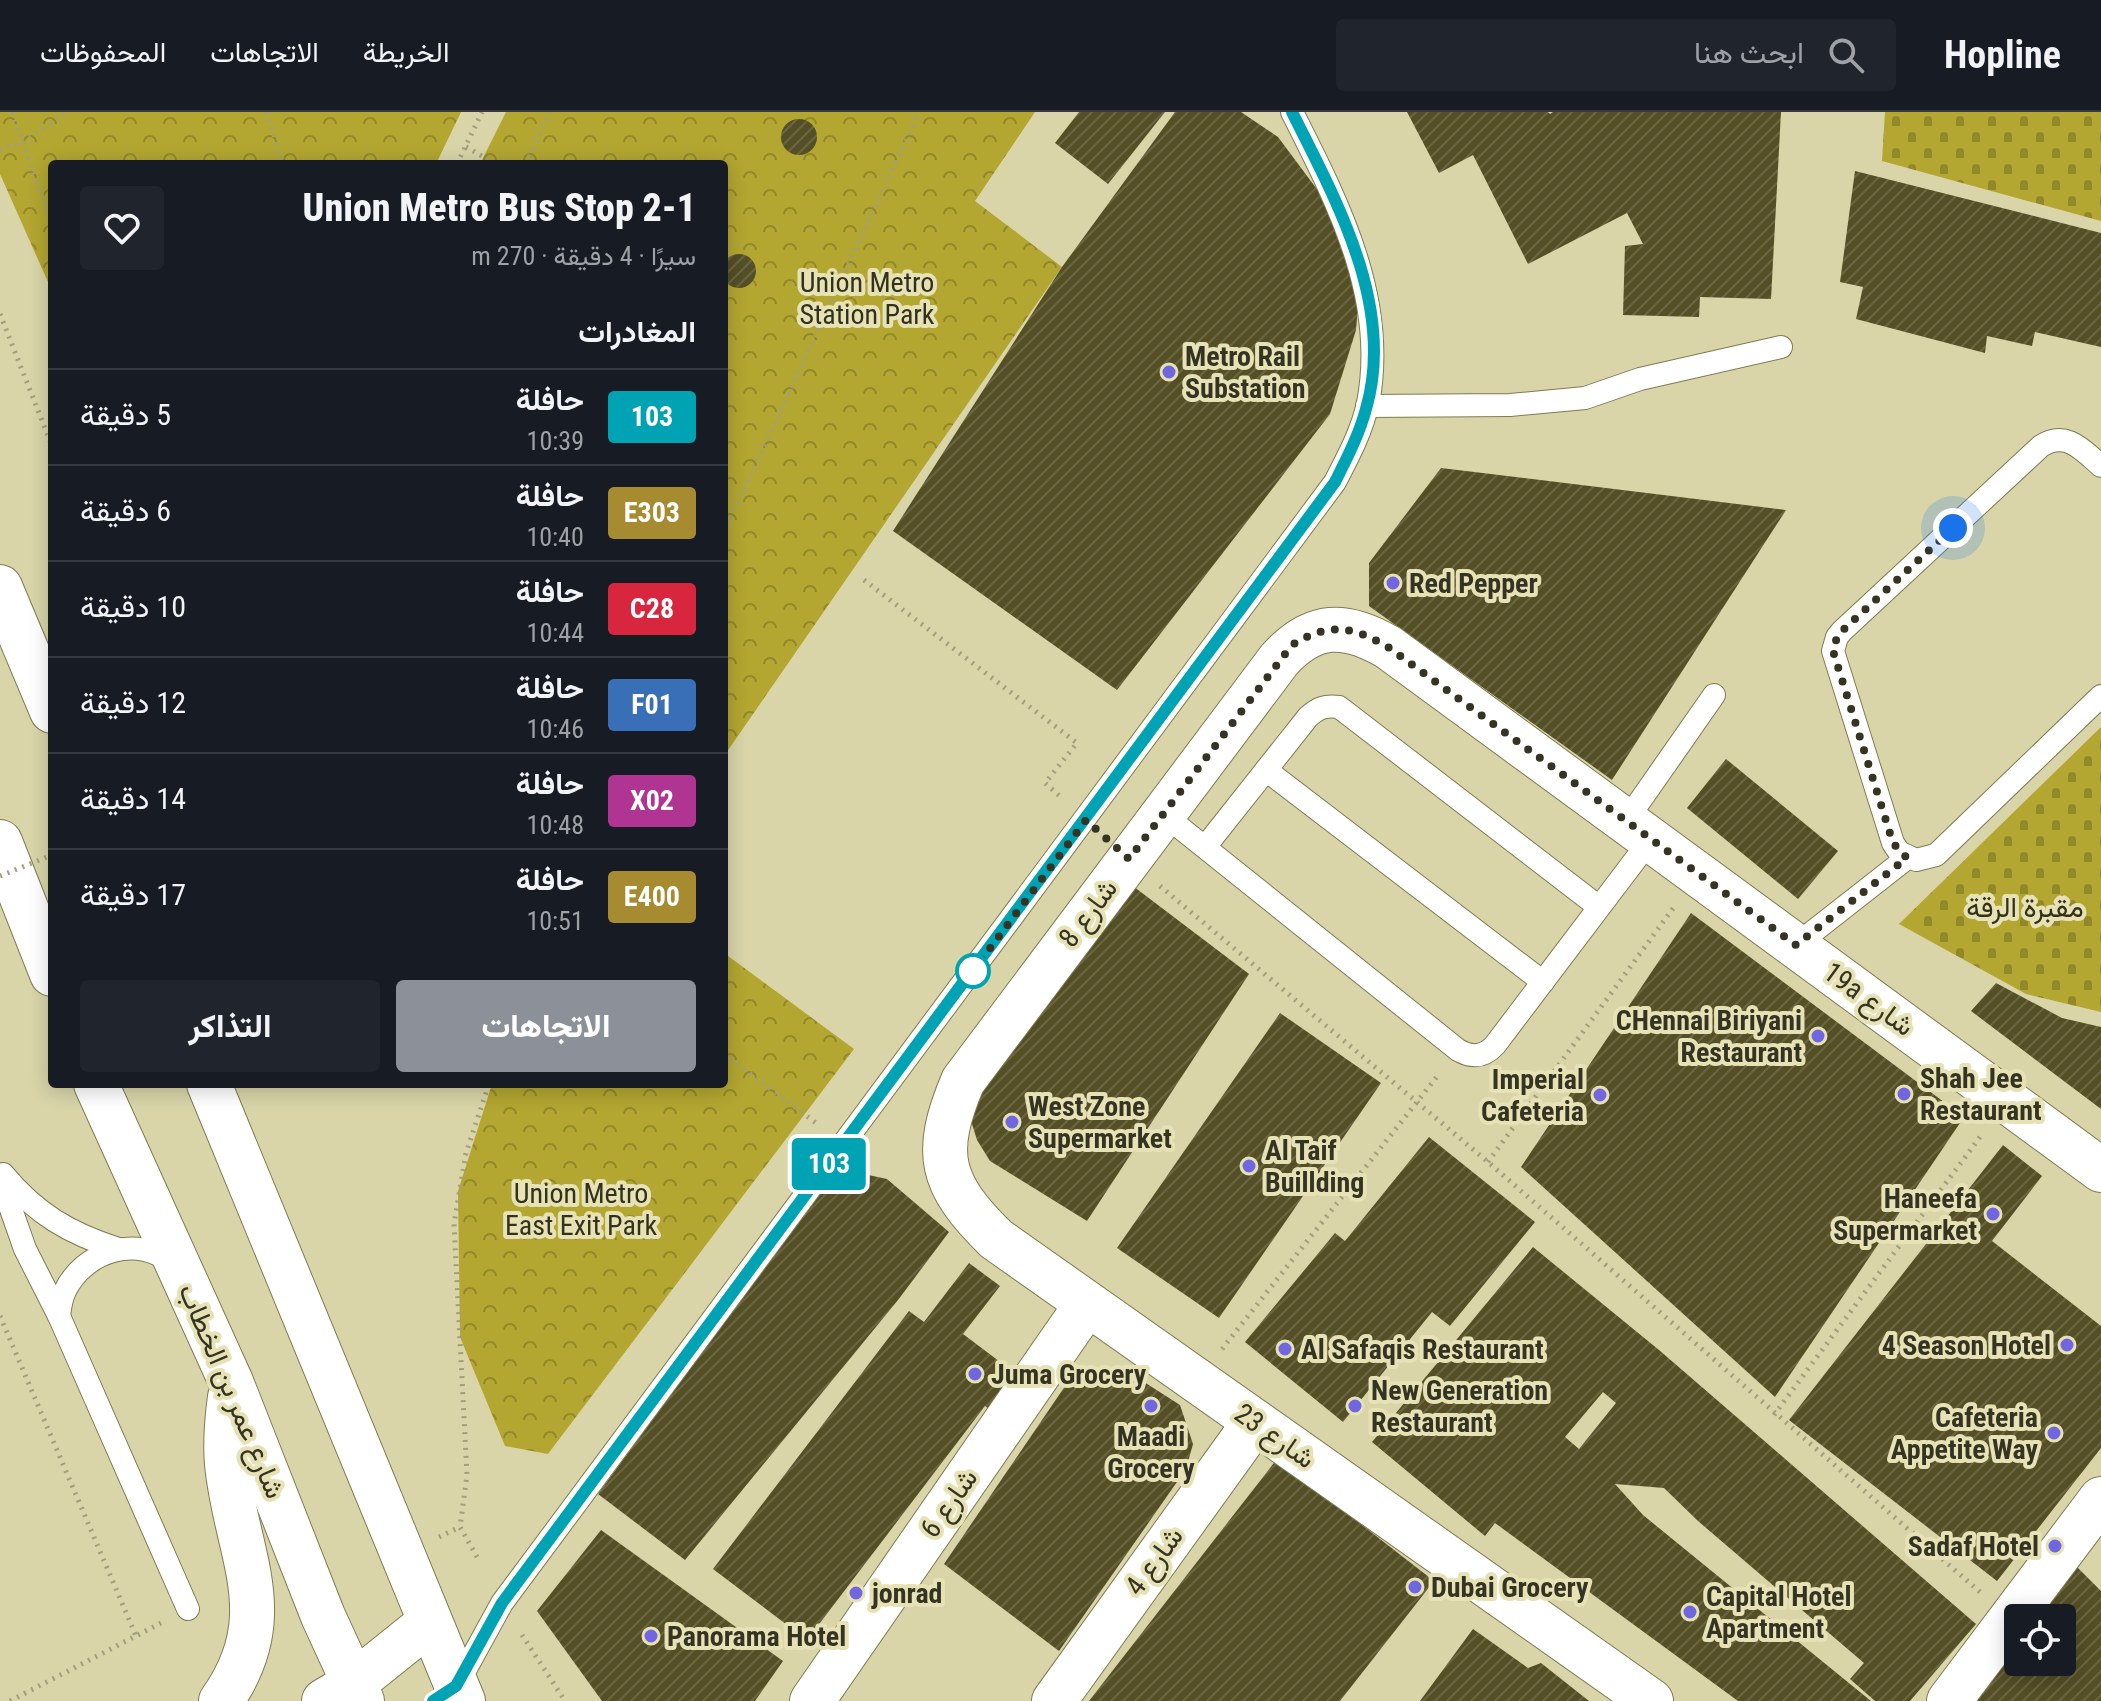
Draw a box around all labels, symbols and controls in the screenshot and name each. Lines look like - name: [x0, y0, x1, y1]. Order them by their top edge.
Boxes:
- search box: [1336, 19, 1896, 91]
- icon: search: [1824, 33, 1868, 77]
- text: Hopline: [1944, 33, 2061, 77]
- text: ابحث هنا: [1694, 35, 1804, 70]
- text: المحفوظات: [40, 36, 166, 69]
- text: الاتجاهات: [210, 36, 319, 69]
- text: الخريطة: [363, 36, 449, 69]
- button: heart: [80, 186, 164, 270]
- text: Union Metro Bus Stop 2-1: [303, 186, 696, 230]
- text: سيرًا · 4 دقيقة · 270 m: [471, 241, 696, 271]
- park label: Union Metro Station Park: [800, 266, 935, 331]
- text: المغادرات: [578, 314, 696, 349]
- place label: Metro Rail Substation: [1185, 340, 1306, 405]
- marker: Metro Rail Substation: [1160, 363, 1178, 381]
- text: حافلة: [516, 382, 584, 417]
- text: 5 دقيقة: [80, 397, 171, 432]
- text: 103: [631, 400, 673, 433]
- text: 10:39: [527, 426, 584, 456]
- text: حافلة: [516, 478, 584, 513]
- text: 6 دقيقة: [80, 493, 171, 528]
- text: E303: [624, 496, 680, 529]
- your location: [1933, 508, 1973, 548]
- text: 10:40: [526, 522, 584, 552]
- place label: Red Pepper: [1409, 567, 1538, 600]
- text: حافلة: [516, 574, 584, 609]
- marker: Red Pepper: [1384, 574, 1402, 592]
- text: 10 دقيقة: [80, 589, 186, 624]
- text: C28: [630, 592, 674, 625]
- text: 10:44: [527, 618, 584, 648]
- text: حافلة: [516, 670, 584, 705]
- text: 12 دقيقة: [80, 685, 186, 720]
- text: F01: [631, 688, 673, 721]
- text: 10:46: [527, 714, 584, 744]
- text: حافلة: [516, 766, 584, 801]
- text: 14 دقيقة: [80, 781, 186, 816]
- text: X02: [630, 784, 674, 817]
- text: 10:48: [527, 810, 584, 840]
- text: حافلة: [516, 862, 584, 897]
- street label: شارع 8: [1052, 872, 1126, 955]
- text: 17 دقيقة: [80, 877, 186, 912]
- text: E400: [624, 880, 680, 913]
- park label: مقبرة الرقة: [1966, 891, 2084, 925]
- text: 10:51: [526, 906, 584, 936]
- unlabelled marker: [956, 954, 990, 988]
- street label: 19a شارع: [1816, 955, 1921, 1044]
- button: التذاكر: [80, 980, 380, 1072]
- button: الاتجاهات: [396, 980, 696, 1072]
- place label: CHennai Biriyani Restaurant: [1616, 1004, 1802, 1069]
- marker: CHennai Biriyani Restaurant: [1809, 1027, 1827, 1045]
- place label: Shah Jee Restaurant: [1920, 1062, 2042, 1127]
- place label: Imperial Cafeteria: [1481, 1063, 1584, 1128]
- marker: Shah Jee Restaurant: [1895, 1085, 1913, 1103]
- marker: Imperial Cafeteria: [1591, 1086, 1609, 1104]
- place label: West Zone Supermarket: [1028, 1090, 1172, 1155]
- marker: West Zone Supermarket: [1003, 1113, 1021, 1131]
- place label: Al Taif Buillding: [1265, 1134, 1364, 1199]
- line badge: 103: [783, 1138, 875, 1190]
- text: 103: [808, 1147, 850, 1180]
- marker: Al Taif Buillding: [1240, 1157, 1258, 1175]
- park label: Union Metro East Exit Park: [505, 1177, 657, 1242]
- place label: Haneefa Supermarket: [1833, 1182, 1977, 1247]
- marker: Haneefa Supermarket: [1984, 1205, 2002, 1223]
- street label: شارع عمر بن الخطاب: [170, 1279, 292, 1504]
- place label: 4 Season Hotel: [1882, 1329, 2051, 1362]
- place label: Al Safaqis Restaurant: [1301, 1333, 1544, 1366]
- marker: 4 Season Hotel: [2058, 1336, 2076, 1354]
- marker: Al Safaqis Restaurant: [1276, 1340, 1294, 1358]
- place label: Juma Grocery: [991, 1358, 1147, 1391]
- marker: Juma Grocery: [966, 1365, 984, 1383]
- place label: New Generation Restaurant: [1371, 1374, 1548, 1439]
- marker: Maadi Grocery: [1142, 1397, 1160, 1415]
- street label: شارع 23: [1227, 1397, 1321, 1477]
- marker: New Generation Restaurant: [1346, 1397, 1364, 1415]
- place label: Cafeteria Appetite Way: [1891, 1401, 2039, 1466]
- place label: Maadi Grocery: [1107, 1420, 1195, 1485]
- marker: Cafeteria Appetite Way: [2045, 1424, 2063, 1442]
- street label: شارع 6: [914, 1462, 986, 1545]
- street label: شارع 4: [1118, 1520, 1191, 1603]
- place label: Sadaf Hotel: [1908, 1530, 2039, 1563]
- marker: Sadaf Hotel: [2046, 1537, 2064, 1555]
- place label: Dubai Grocery: [1431, 1571, 1589, 1604]
- place label: jonrad: [871, 1577, 943, 1610]
- marker: Dubai Grocery: [1406, 1578, 1424, 1596]
- place label: Capital Hotel Apartment: [1706, 1580, 1852, 1645]
- marker: jonrad: [847, 1584, 865, 1602]
- marker: Capital Hotel Apartment: [1681, 1603, 1699, 1621]
- map controls: [2004, 1604, 2076, 1676]
- button: locate: [2004, 1604, 2076, 1676]
- place label: Panorama Hotel: [667, 1620, 846, 1653]
- marker: Panorama Hotel: [642, 1627, 660, 1645]

